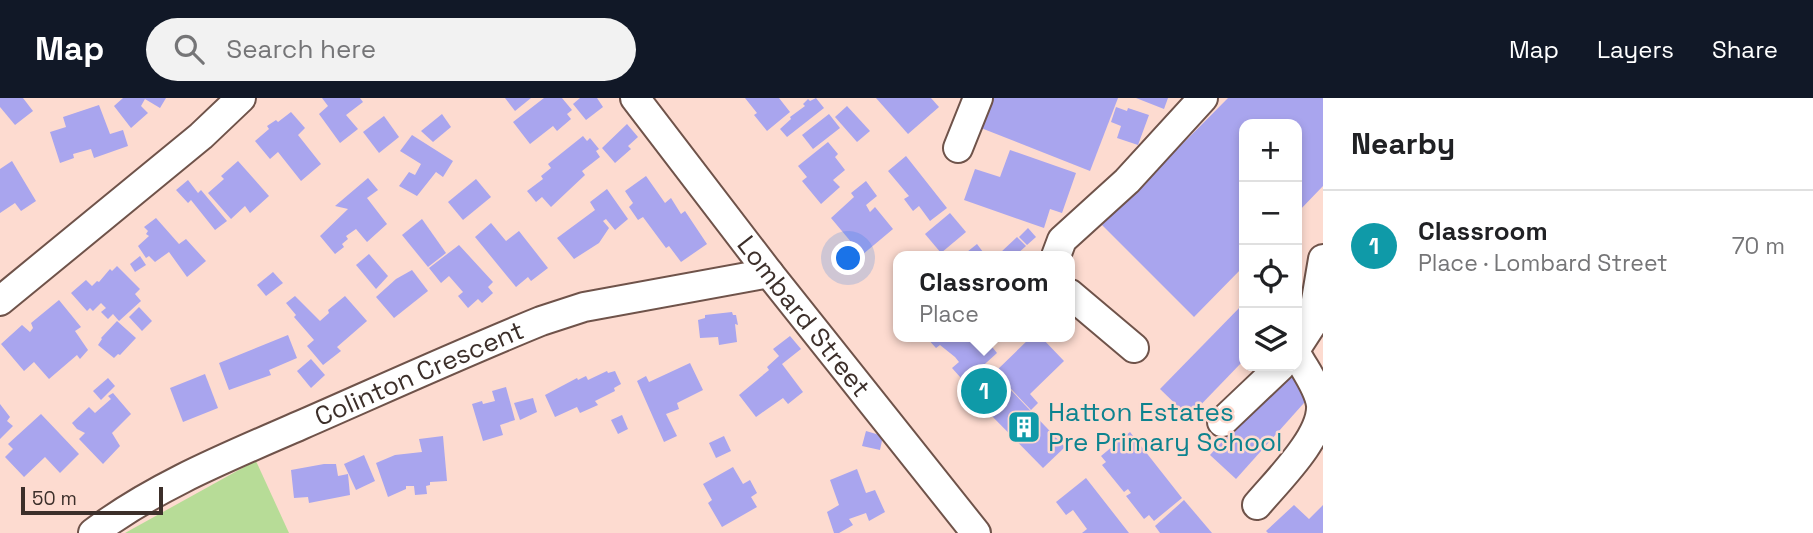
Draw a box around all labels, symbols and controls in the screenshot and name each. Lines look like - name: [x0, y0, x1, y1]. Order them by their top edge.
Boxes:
- search box: [146, 18, 636, 81]
- text: Map: [35, 28, 104, 70]
- icon: search: [170, 30, 208, 68]
- text: Search here: [226, 32, 376, 66]
- text: Map: [1509, 34, 1559, 65]
- text: Layers: [1597, 34, 1674, 65]
- text: Share: [1712, 34, 1778, 65]
- map controls: [1239, 119, 1302, 371]
- button: +: [1239, 119, 1302, 182]
- text: Nearby: [1351, 124, 1455, 163]
- button: −: [1239, 182, 1302, 245]
- text: Classroom: [1418, 214, 1548, 248]
- street label: Lombard Street: [730, 229, 878, 404]
- text: 1: [1369, 231, 1379, 261]
- text: 70 m: [1732, 231, 1785, 261]
- your location: [831, 241, 865, 275]
- button: locate: [1239, 245, 1302, 308]
- text: Place · Lombard Street: [1418, 248, 1668, 278]
- popup: [893, 251, 1075, 342]
- text: Classroom: [919, 265, 1049, 299]
- text: Place: [919, 299, 979, 329]
- button: layers: [1239, 308, 1302, 371]
- street label: Colinton Crescent: [309, 313, 529, 434]
- pin: 1: [961, 365, 1007, 417]
- place label: Hatton Estates Pre Primary School: [1048, 395, 1282, 459]
- building icon: Hatton Estates Pre Primary School: [1005, 408, 1043, 446]
- scale bar: [21, 484, 163, 516]
- text: 50 m: [32, 486, 77, 511]

